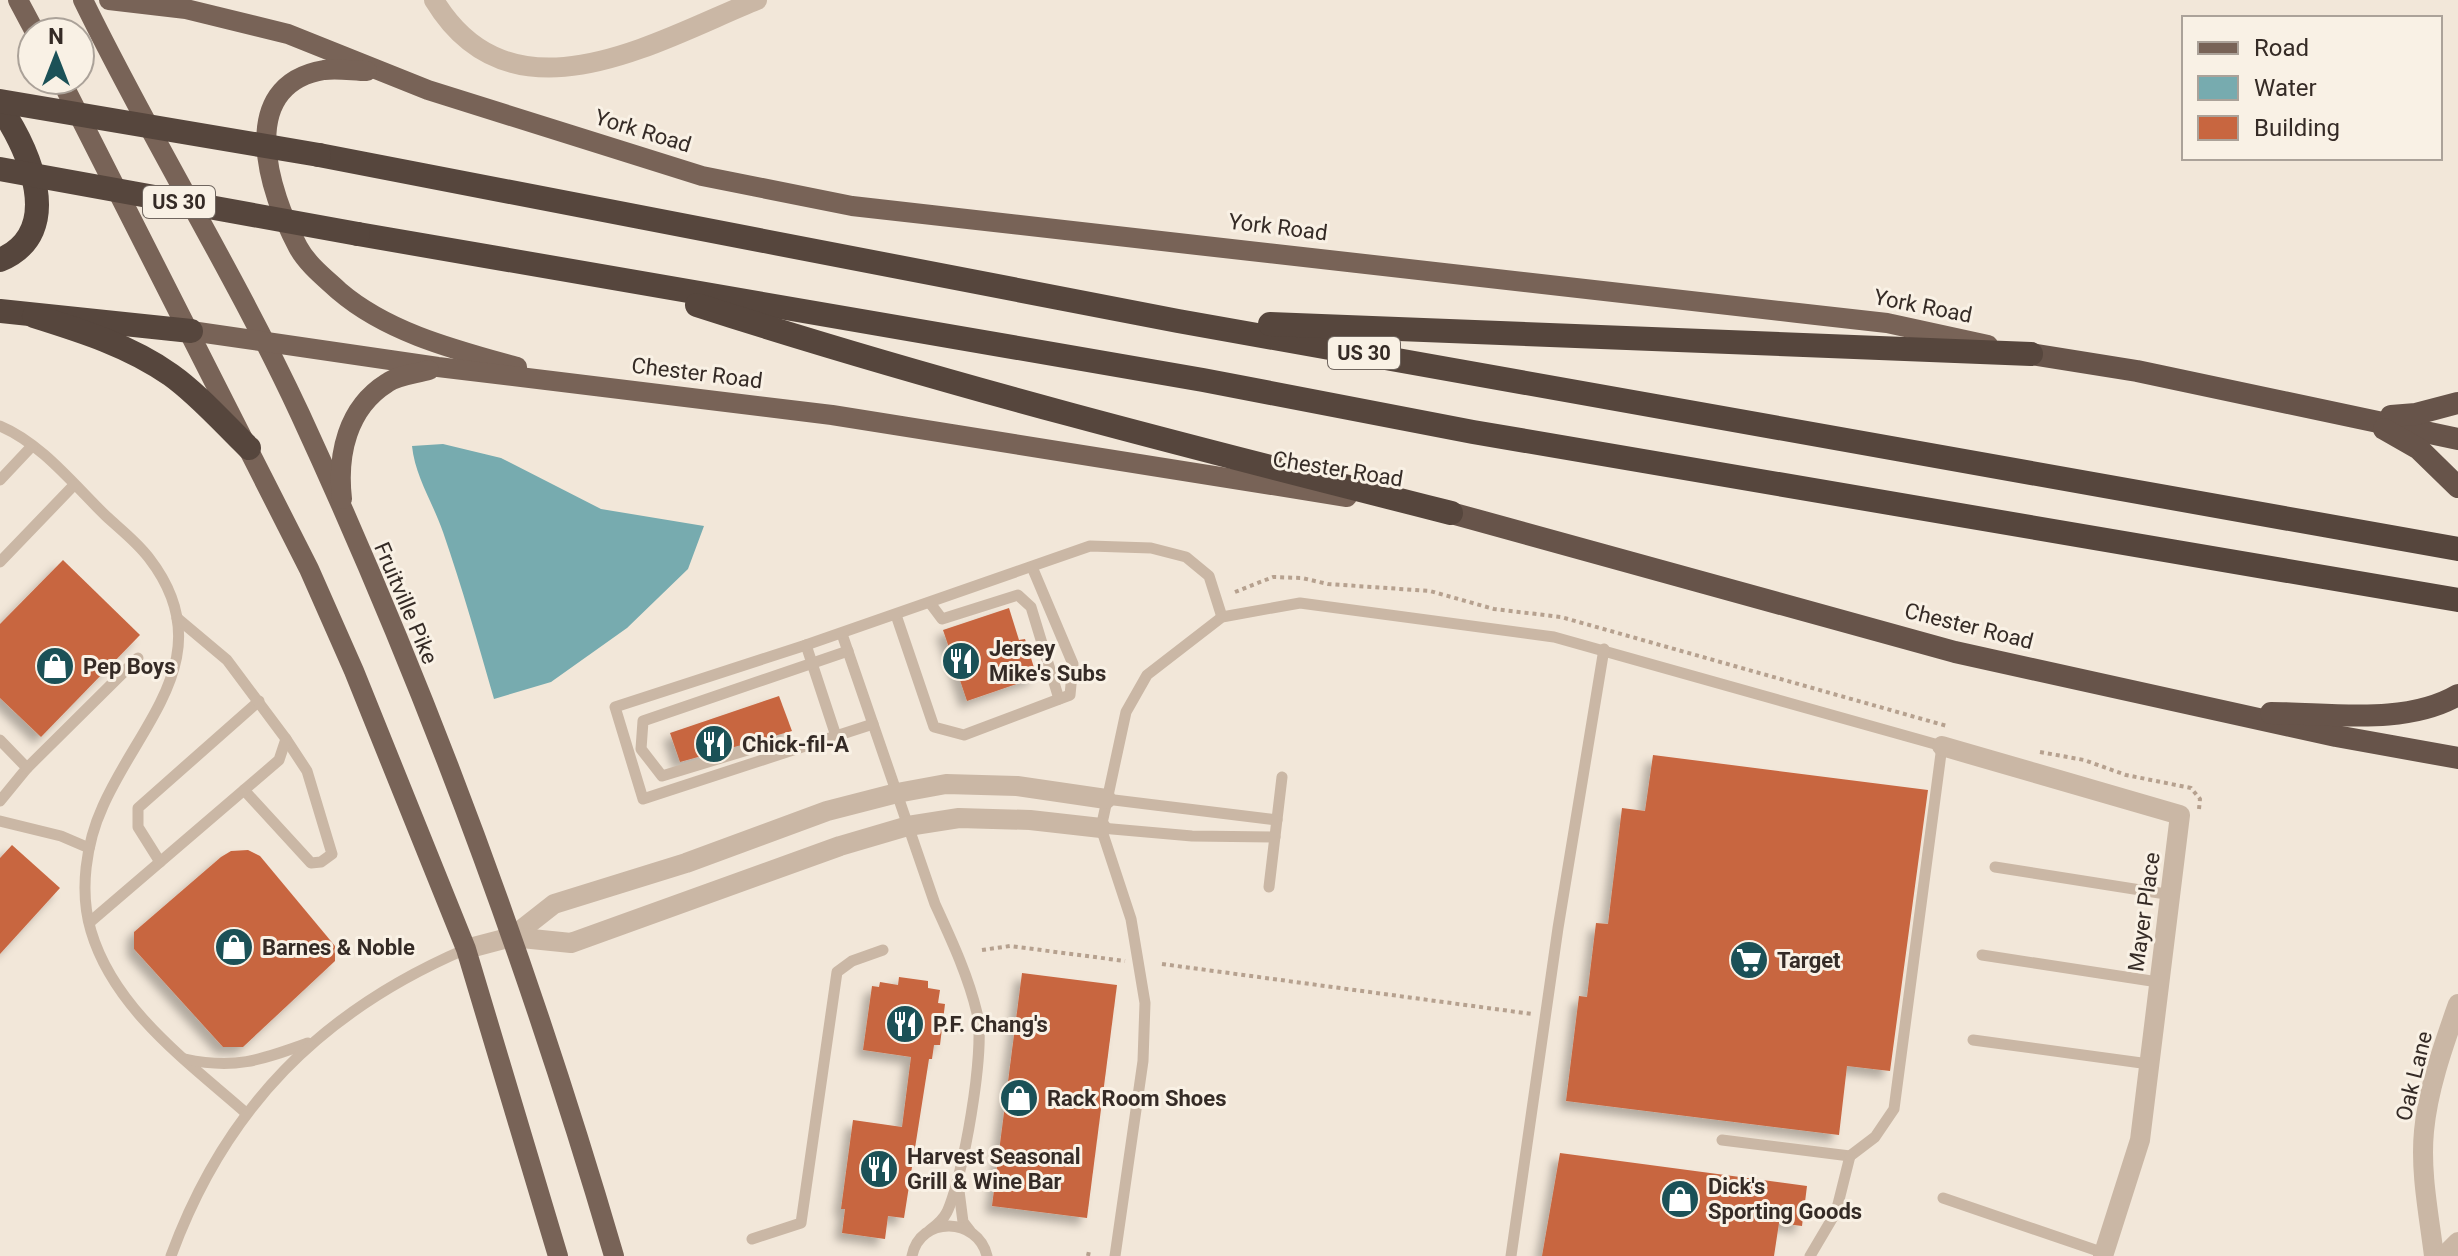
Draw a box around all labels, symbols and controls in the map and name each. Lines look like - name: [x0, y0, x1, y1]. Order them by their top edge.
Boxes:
- north arrow: [16, 16, 96, 96]
- legend: [2182, 16, 2442, 160]
- text: N: [48, 24, 64, 49]
- text: Road: [2254, 34, 2309, 62]
- text: Water: [2254, 74, 2317, 102]
- street label: York Road: [592, 104, 694, 158]
- text: Building: [2254, 114, 2340, 142]
- road number: US 30: [143, 186, 215, 218]
- street label: York Road: [1227, 209, 1329, 245]
- street label: York Road: [1872, 284, 1974, 328]
- road number: US 30: [1328, 337, 1400, 369]
- street label: Chester Road: [630, 353, 764, 393]
- street label: Chester Road: [1271, 446, 1405, 492]
- street label: Fruitville Pike: [369, 538, 443, 668]
- street label: Chester Road: [1902, 598, 2036, 654]
- place label: Jersey Mike's Subs: [989, 636, 1106, 686]
- restaurant icon: Jersey Mike's Subs: [940, 640, 982, 682]
- shop icon: Pep Boys: [34, 645, 76, 687]
- place label: Pep Boys: [83, 654, 175, 679]
- restaurant icon: Chick-fil-A: [693, 723, 735, 765]
- place label: Chick-fil-A: [742, 732, 849, 757]
- street label: Mayer Place: [2123, 851, 2165, 973]
- shop icon: Barnes & Noble: [213, 926, 255, 968]
- place label: Barnes & Noble: [262, 935, 415, 960]
- supermarket icon: Target: [1728, 939, 1770, 981]
- place label: Target: [1777, 948, 1841, 973]
- restaurant icon: P.F. Chang's: [884, 1003, 926, 1045]
- place label: P.F. Chang's: [933, 1012, 1048, 1037]
- street label: Oak Lane: [2391, 1029, 2437, 1123]
- shop icon: Rack Room Shoes: [998, 1077, 1040, 1119]
- place label: Rack Room Shoes: [1047, 1086, 1226, 1111]
- place label: Harvest Seasonal Grill & Wine Bar: [907, 1144, 1081, 1194]
- restaurant icon: Harvest Seasonal Grill & Wine Bar: [858, 1148, 900, 1190]
- place label: Dick's Sporting Goods: [1708, 1174, 1862, 1224]
- shop icon: Dick's Sporting Goods: [1659, 1178, 1701, 1220]

